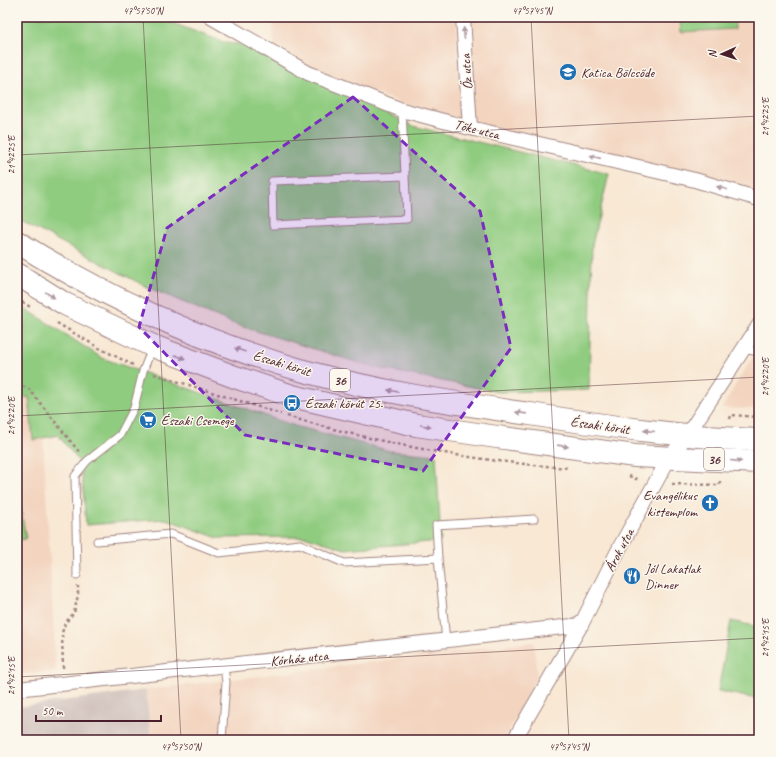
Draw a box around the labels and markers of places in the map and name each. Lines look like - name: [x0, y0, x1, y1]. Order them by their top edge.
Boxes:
- school or university icon: Katica Bölcsőde: [558, 62, 578, 82]
- place label: Katica Bölcsőde: [581, 64, 656, 81]
- bus stop icon: Északi körút 25.: [282, 393, 302, 413]
- place label: Északi körút 25.: [305, 395, 383, 412]
- supermarket icon: Északi Csemege: [138, 410, 158, 430]
- place label: Északi Csemege: [161, 412, 235, 429]
- place label: Evangélikus kistemplom: [643, 487, 698, 520]
- church icon: Evangélikus kistemplom: [700, 493, 720, 513]
- place label: Jól Lakatlak Dinner: [644, 560, 702, 593]
- restaurant icon: Jól Lakatlak Dinner: [622, 566, 642, 586]

